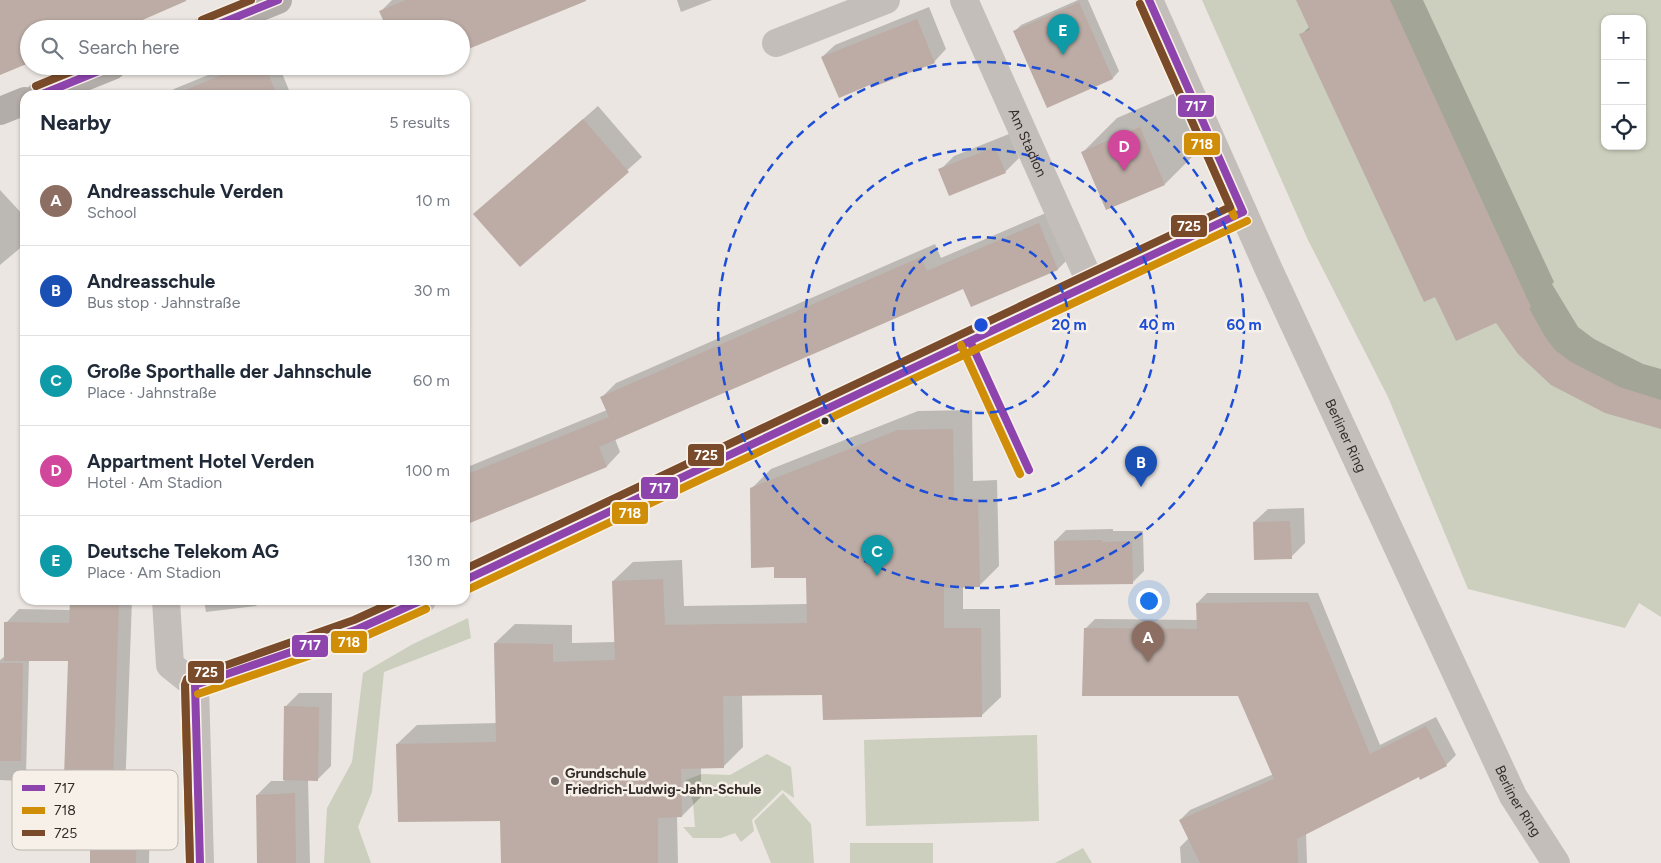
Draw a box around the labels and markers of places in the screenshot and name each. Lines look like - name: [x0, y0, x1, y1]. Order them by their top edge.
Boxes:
- pin: E: [1047, 14, 1079, 55]
- pin: D: [1108, 130, 1140, 171]
- centre of rings: [972, 316, 990, 334]
- unlabelled marker: [820, 416, 830, 426]
- pin: B: [1125, 446, 1157, 487]
- pin: C: [861, 535, 893, 576]
- pin: A: [1132, 621, 1164, 662]
- place label: Grundschule Friedrich-Ludwig-Jahn-Schule: [565, 765, 762, 798]
- marker: Grundschule Friedrich-Ludwig-Jahn-Schule: [549, 775, 561, 787]

